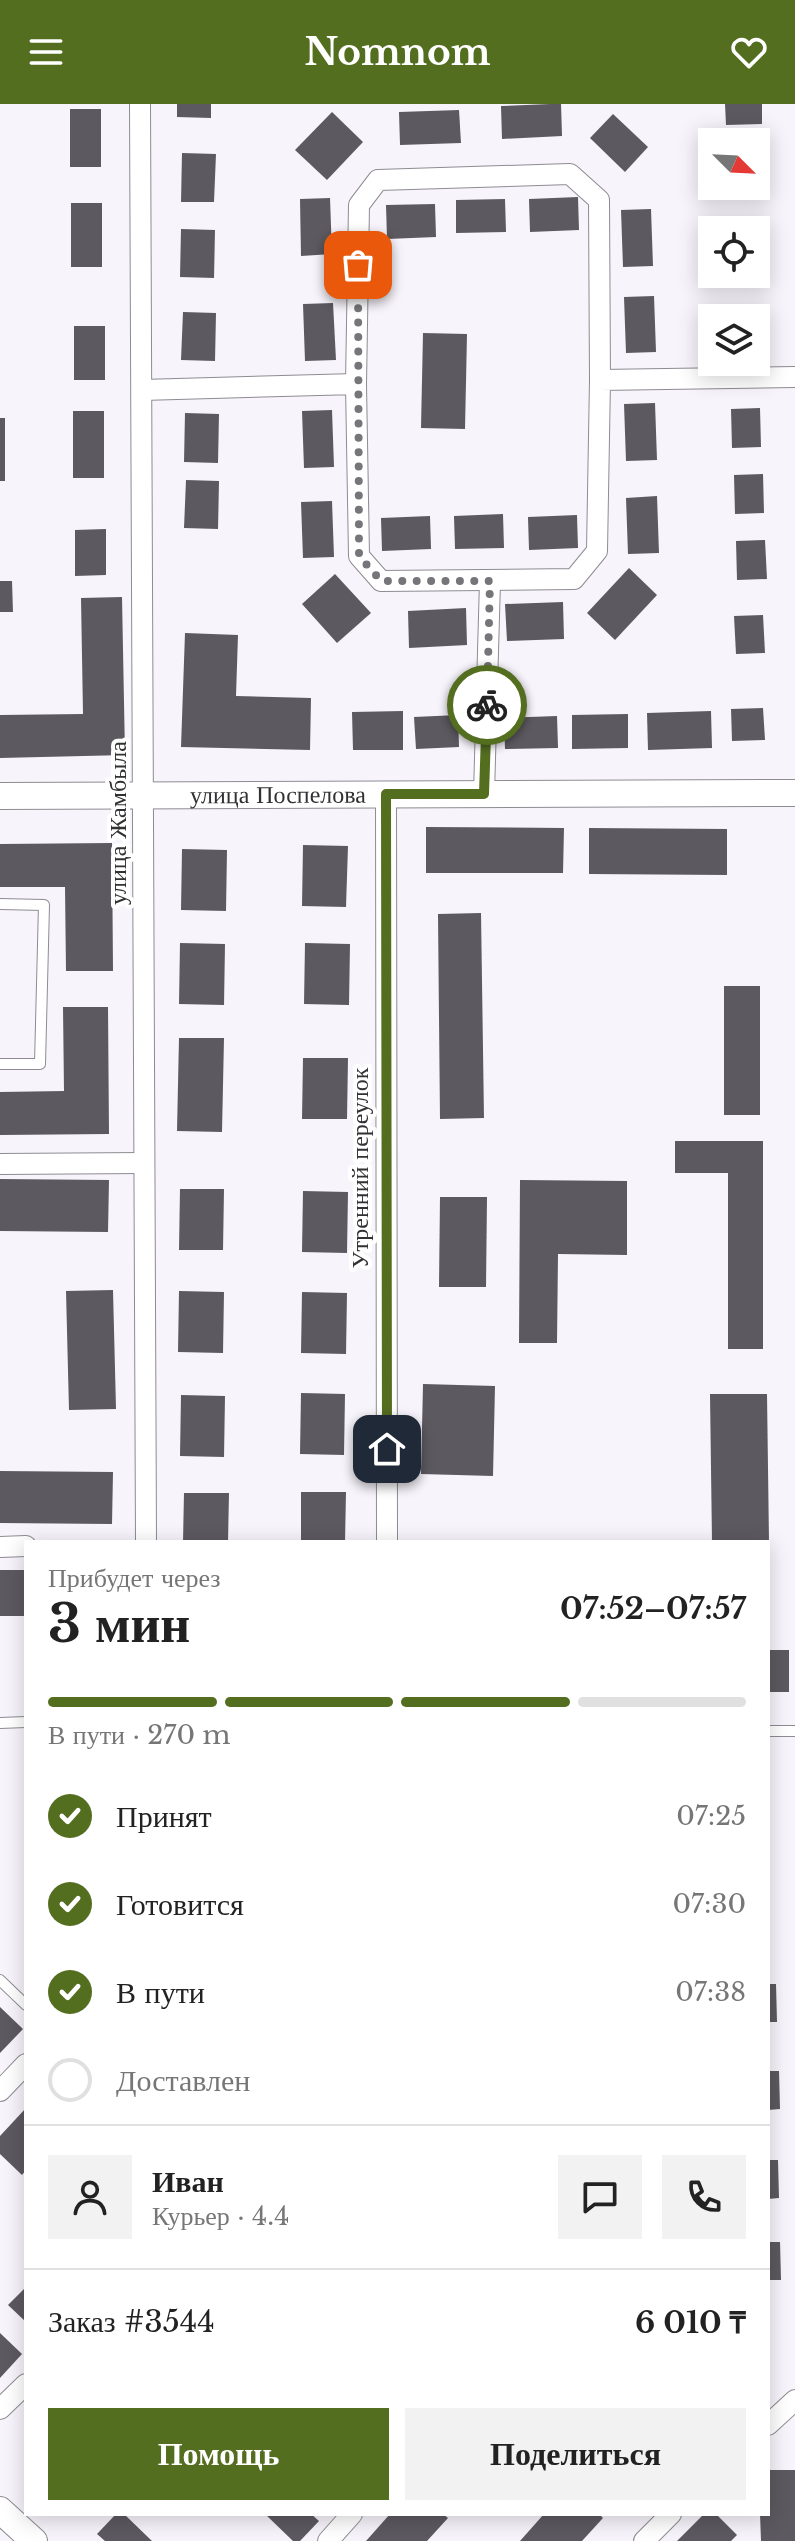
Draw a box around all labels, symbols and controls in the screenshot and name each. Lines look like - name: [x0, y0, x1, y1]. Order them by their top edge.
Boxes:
- icon: menu: [24, 30, 68, 74]
- text: Nomnom: [304, 30, 491, 75]
- icon: heart: [727, 30, 771, 74]
- north arrow: [698, 128, 770, 200]
- map controls: [698, 128, 770, 376]
- button: locate: [698, 216, 770, 288]
- pin: [324, 231, 392, 299]
- icon: bag: [336, 243, 380, 287]
- button: layers: [698, 304, 770, 376]
- courier: [447, 665, 527, 745]
- icon: bike: [465, 683, 509, 727]
- street label: улица Жамбыла: [103, 741, 132, 905]
- street label: улица Поспелова: [190, 780, 366, 809]
- street label: Утренний переулок: [345, 1067, 374, 1268]
- pin: [353, 1415, 421, 1483]
- icon: home: [365, 1427, 409, 1471]
- text: Прибудет через: [48, 1562, 221, 1594]
- text: 07:52–07:57: [560, 1590, 746, 1627]
- text: 3 мин: [48, 1592, 190, 1656]
- text: В пути · 270 m: [48, 1719, 230, 1751]
- icon: check: [48, 1794, 92, 1838]
- text: Принят: [116, 1798, 212, 1835]
- text: 07:25: [676, 1800, 746, 1832]
- icon: check: [48, 1882, 92, 1926]
- text: Готовится: [116, 1886, 244, 1923]
- text: 07:30: [672, 1888, 746, 1920]
- icon: check: [48, 1970, 92, 2014]
- text: В пути: [116, 1974, 205, 2011]
- text: 07:38: [675, 1976, 746, 2008]
- text: Доставлен: [116, 2062, 250, 2099]
- button: person: [48, 2155, 132, 2239]
- button: chat: [558, 2155, 642, 2239]
- button: phone: [662, 2155, 746, 2239]
- text: Иван: [152, 2163, 224, 2200]
- text: Курьер · 4.4: [152, 2200, 289, 2232]
- text: Заказ #3544: [48, 2303, 215, 2340]
- text: 6 010 ₸: [635, 2304, 746, 2341]
- button: Помощь: [48, 2408, 389, 2500]
- button: Поделиться: [405, 2408, 746, 2500]

